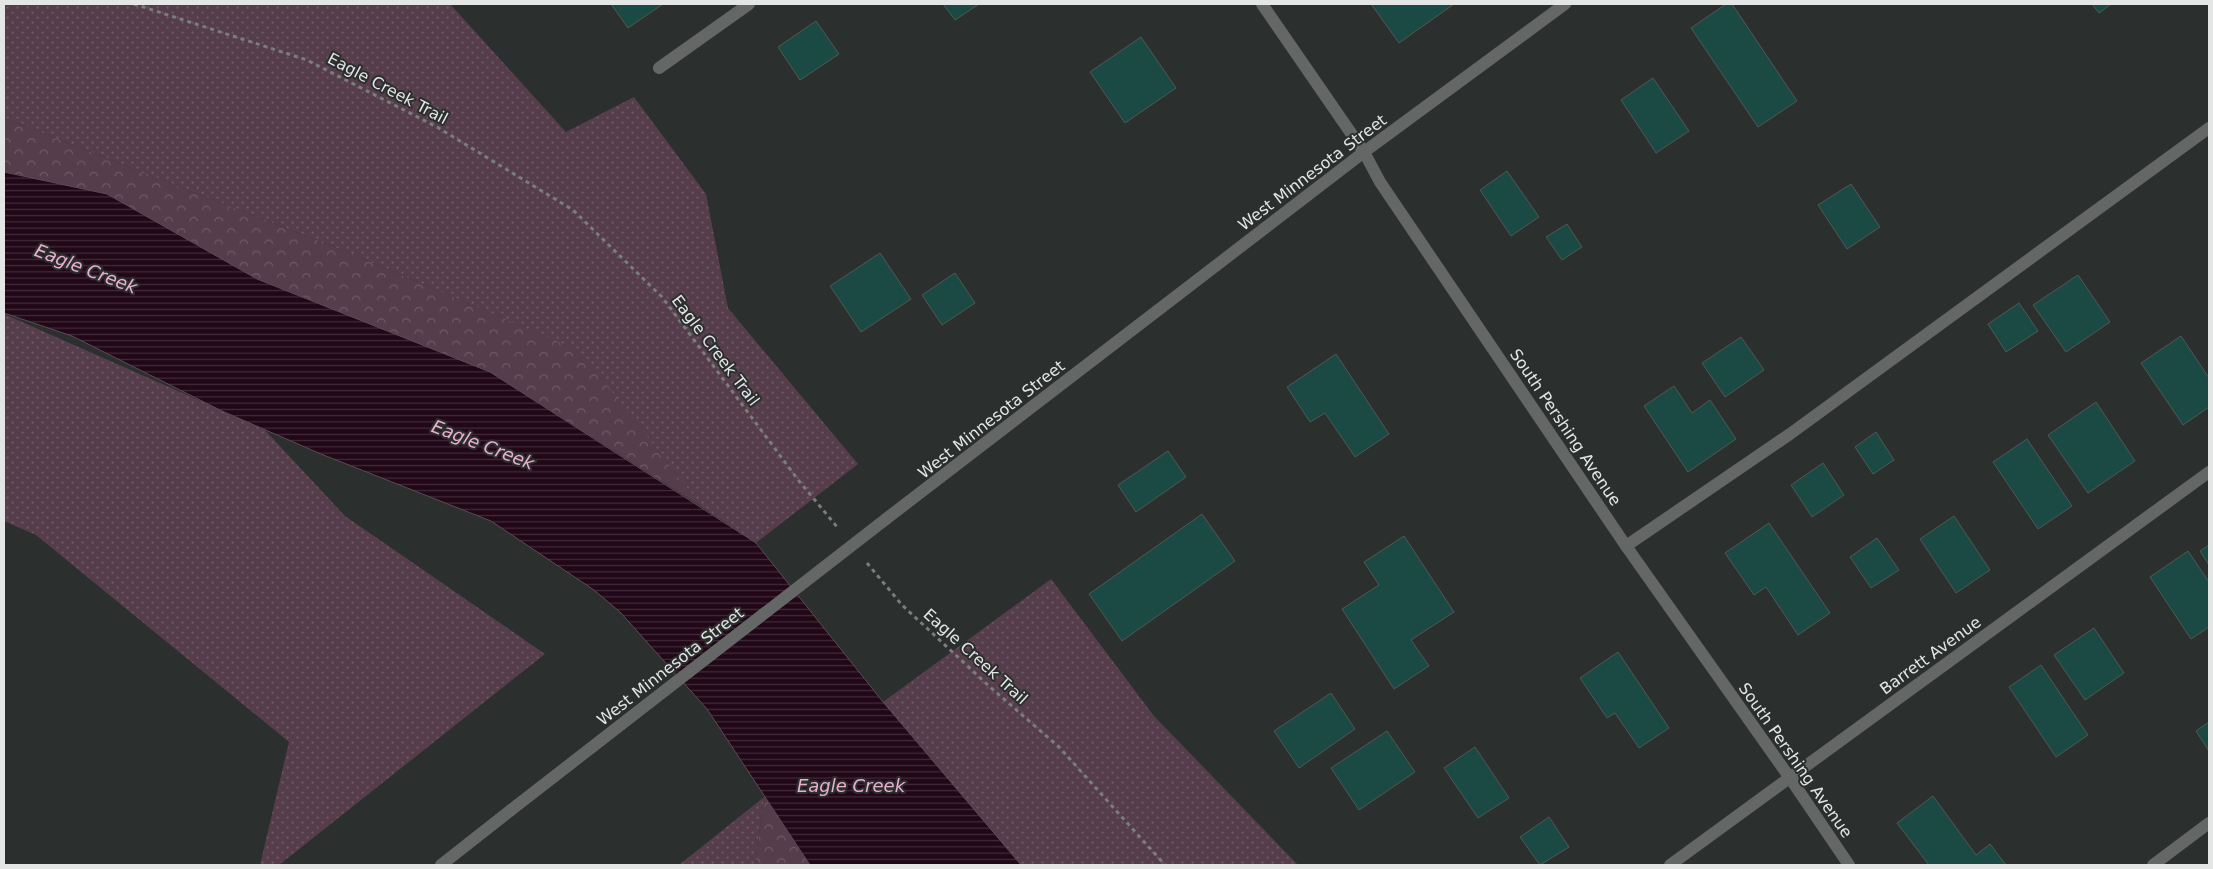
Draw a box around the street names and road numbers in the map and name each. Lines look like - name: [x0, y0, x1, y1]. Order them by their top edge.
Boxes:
- street label: Eagle Creek Trail: [324, 49, 451, 128]
- street label: West Minnesota Street: [1234, 110, 1390, 234]
- street label: Eagle Creek Trail: [668, 291, 763, 409]
- street label: South Pershing Avenue: [1506, 345, 1625, 509]
- street label: West Minnesota Street: [914, 356, 1068, 483]
- street label: West Minnesota Street: [593, 603, 747, 730]
- street label: Eagle Creek Trail: [920, 605, 1032, 708]
- street label: Barrett Avenue: [1876, 612, 1985, 698]
- street label: South Pershing Avenue: [1735, 679, 1856, 841]

